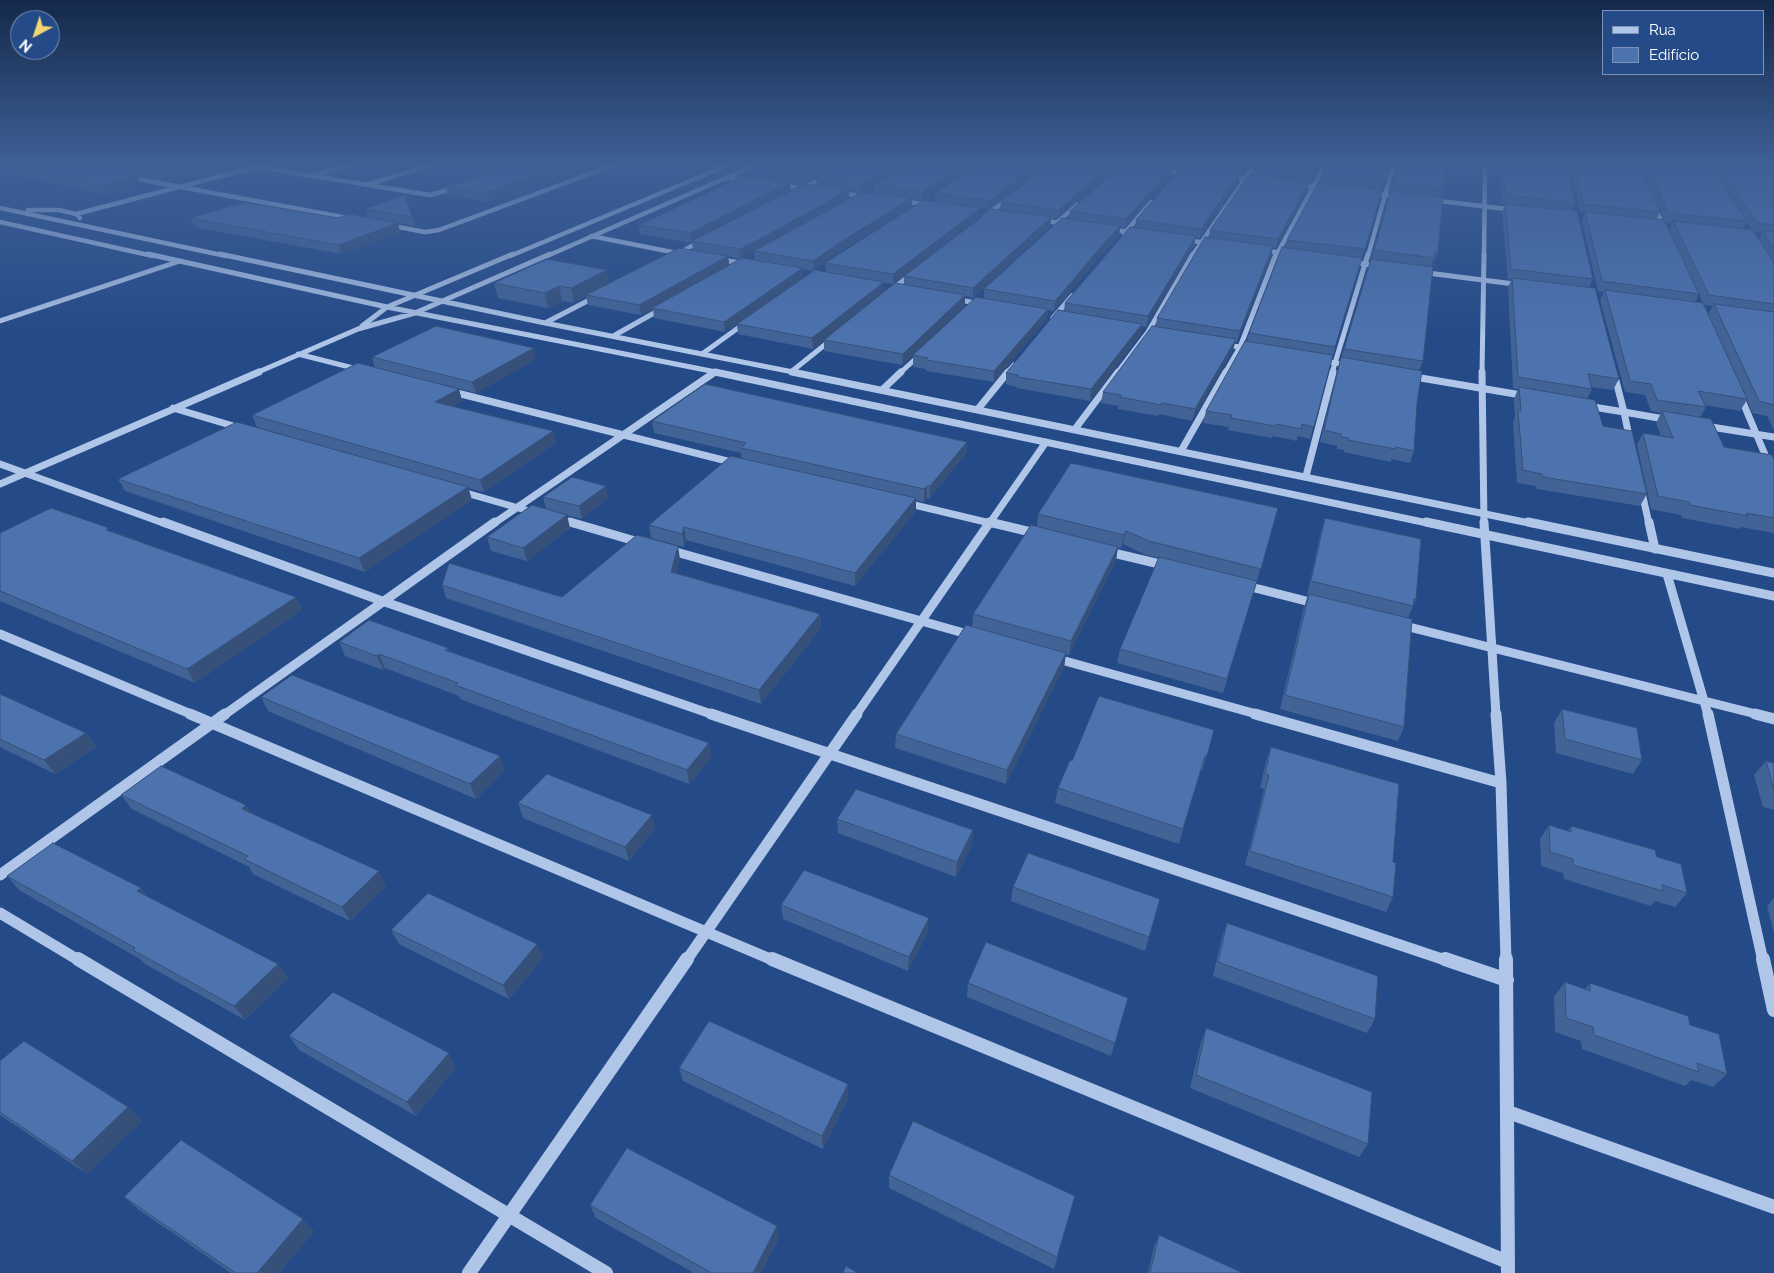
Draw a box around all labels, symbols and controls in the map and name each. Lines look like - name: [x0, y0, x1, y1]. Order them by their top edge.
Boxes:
- north arrow: [10, 10, 60, 60]
- legend: [1602, 10, 1764, 75]
- text: Rua: [1649, 21, 1676, 39]
- text: N: [17, 36, 35, 55]
- text: Edifício: [1649, 46, 1699, 64]

